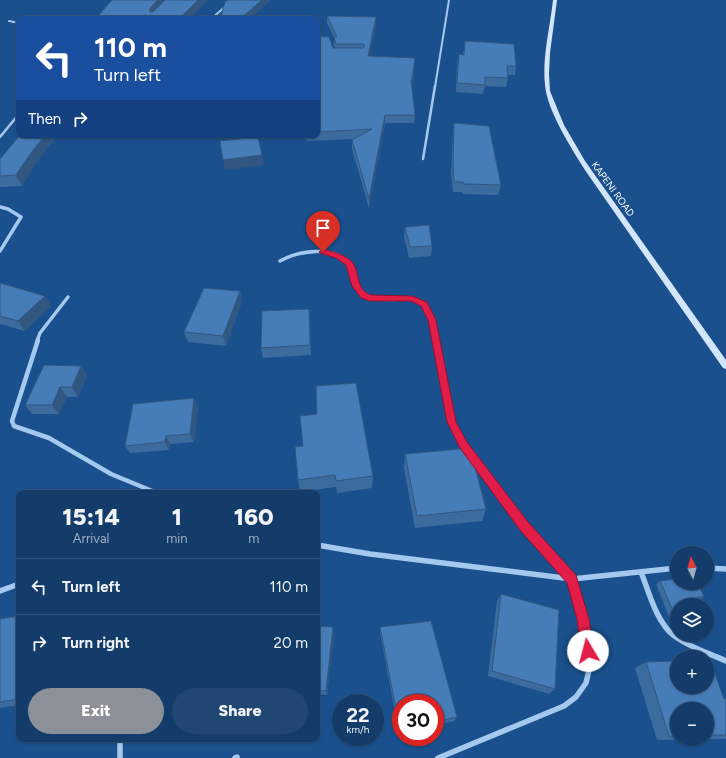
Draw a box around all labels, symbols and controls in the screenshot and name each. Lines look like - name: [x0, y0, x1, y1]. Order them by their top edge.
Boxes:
- text: 110 m: [94, 30, 167, 64]
- icon: left: [28, 32, 80, 84]
- text: Turn left: [94, 64, 161, 86]
- icon: right: [69, 108, 91, 130]
- text: Then: [28, 110, 61, 128]
- street label: KAPENI ROAD: [589, 159, 637, 219]
- pin: [306, 211, 340, 252]
- icon: arrive: [312, 217, 334, 239]
- text: 15:14: [62, 502, 120, 531]
- text: 1: [172, 502, 182, 531]
- text: 160: [234, 502, 274, 531]
- text: Arrival: [73, 531, 109, 546]
- text: min: [166, 531, 187, 546]
- text: m: [248, 531, 259, 546]
- north arrow: [670, 546, 714, 590]
- map controls: [670, 546, 714, 746]
- icon: left: [28, 576, 50, 598]
- text: Turn left: [62, 578, 120, 596]
- text: 110 m: [270, 578, 308, 596]
- button: layers: [670, 598, 714, 642]
- position arrow: [567, 630, 609, 672]
- icon: right: [28, 632, 50, 654]
- text: Turn right: [62, 634, 130, 652]
- text: 20 m: [274, 634, 308, 652]
- button: +: [670, 650, 714, 694]
- button: Exit: [28, 688, 164, 734]
- button: Share: [172, 688, 308, 734]
- speed limit sign: 30: [392, 694, 444, 746]
- button: −: [670, 702, 714, 746]
- text: 22: [346, 703, 370, 727]
- text: km/h: [347, 723, 369, 736]

